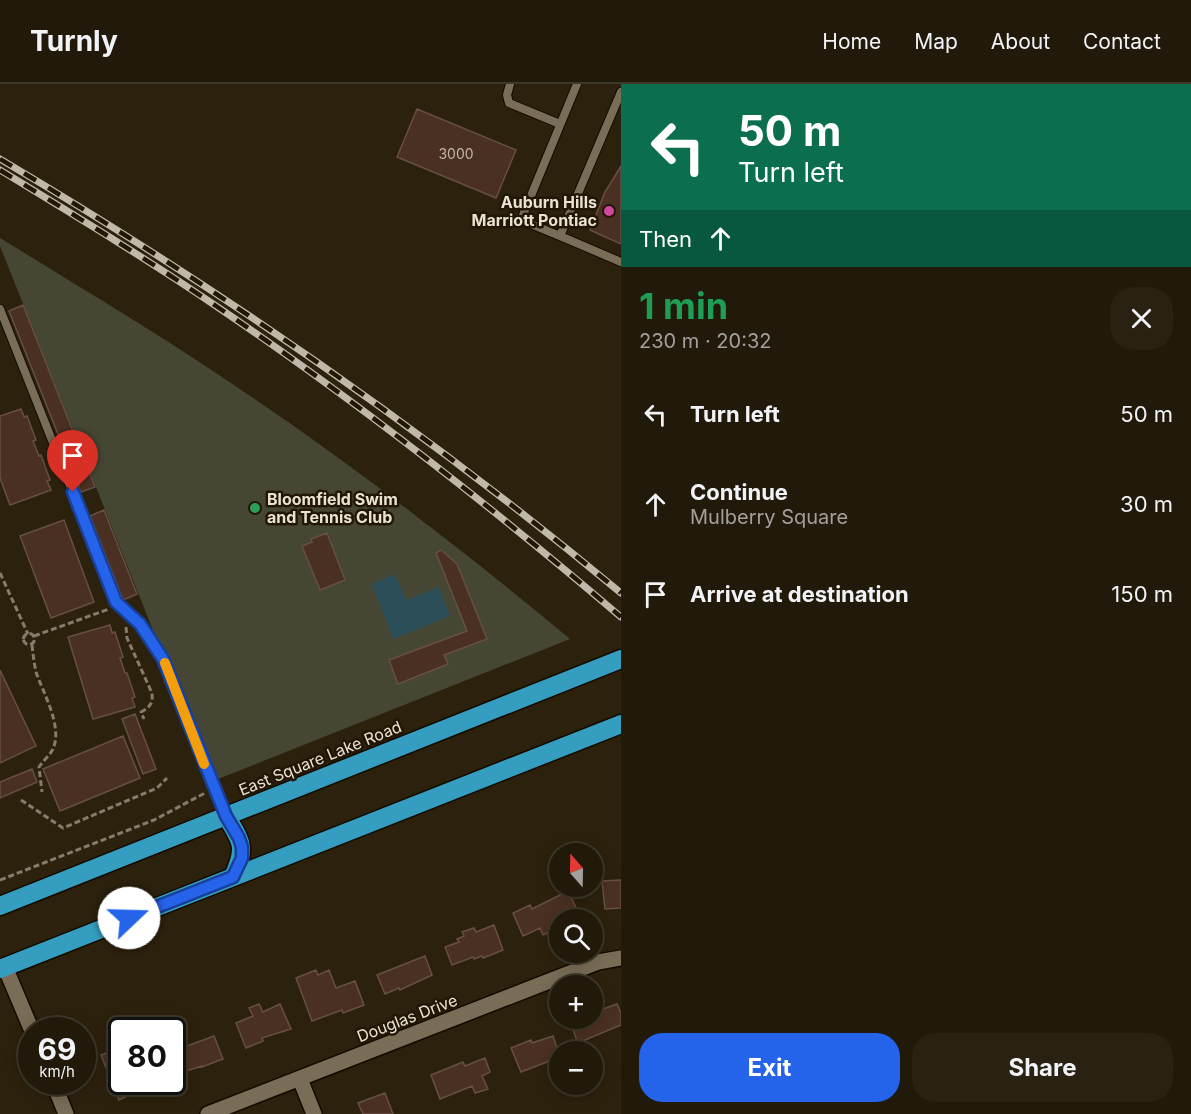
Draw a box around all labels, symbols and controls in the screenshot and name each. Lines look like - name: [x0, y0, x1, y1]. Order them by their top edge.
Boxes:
- text: Turnly: [30, 24, 118, 58]
- text: Home: [822, 29, 881, 54]
- text: Map: [914, 29, 958, 54]
- text: About: [991, 29, 1050, 54]
- text: Contact: [1083, 29, 1161, 54]
- text: 50 m: [738, 105, 841, 156]
- icon: left: [639, 108, 717, 186]
- house number: 3000: [438, 145, 474, 162]
- text: Turn left: [738, 156, 844, 189]
- place label: Auburn Hills Marriott Pontiac: [472, 192, 597, 230]
- marker: Auburn Hills Marriott Pontiac: [602, 204, 616, 218]
- icon: ahead: [704, 222, 737, 255]
- text: Then: [639, 226, 692, 252]
- text: 1 min: [639, 284, 728, 328]
- button: close: [1110, 287, 1173, 350]
- text: 230 m · 20:32: [639, 329, 771, 353]
- icon: left: [639, 398, 672, 431]
- text: Turn left: [690, 401, 780, 427]
- text: 50 m: [1120, 401, 1173, 427]
- pin: [47, 430, 98, 492]
- icon: arrive: [56, 439, 89, 472]
- text: Continue: [690, 479, 788, 505]
- icon: ahead: [639, 488, 672, 521]
- place label: Bloomfield Swim and Tennis Club: [267, 489, 398, 527]
- text: 30 m: [1120, 491, 1173, 517]
- marker: Bloomfield Swim and Tennis Club: [248, 501, 262, 515]
- text: Mulberry Square: [690, 505, 848, 529]
- icon: arrive: [639, 578, 672, 611]
- text: Arrive at destination: [690, 581, 909, 607]
- text: 150 m: [1111, 581, 1173, 607]
- street label: East Square Lake Road: [236, 716, 404, 800]
- north arrow: [549, 843, 603, 897]
- map controls: [549, 843, 603, 1095]
- position arrow: [97, 886, 161, 950]
- button: search: [549, 909, 603, 963]
- button: +: [549, 975, 603, 1029]
- street label: Douglas Drive: [354, 990, 460, 1046]
- speed limit sign: 80: [108, 1017, 186, 1095]
- text: 69: [38, 1031, 76, 1067]
- button: Exit: [639, 1033, 900, 1102]
- button: Share: [912, 1033, 1173, 1102]
- button: −: [549, 1041, 603, 1095]
- text: km/h: [39, 1062, 75, 1081]

